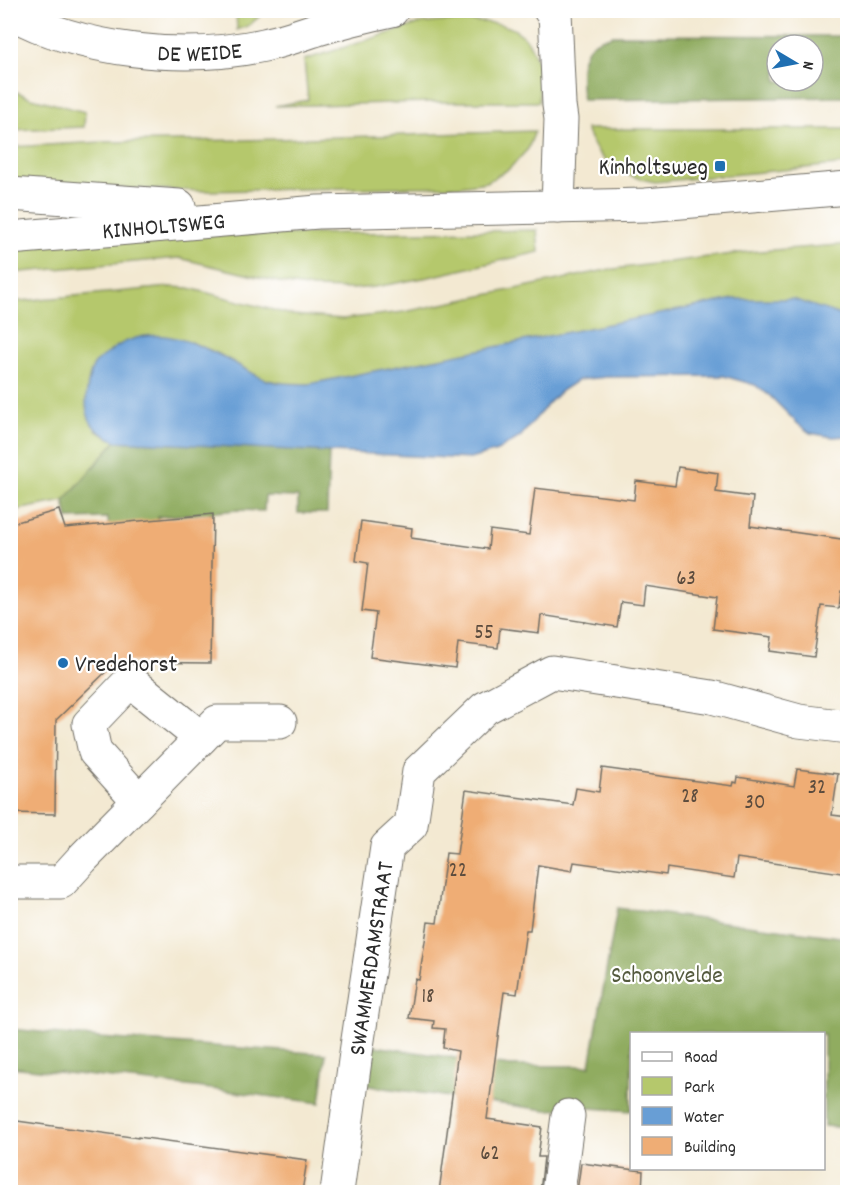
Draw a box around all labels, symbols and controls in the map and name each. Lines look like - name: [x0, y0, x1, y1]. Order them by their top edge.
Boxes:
- north arrow: [765, 33, 825, 93]
- street label: DE WEIDE: [156, 35, 244, 73]
- text: N: [795, 59, 819, 71]
- place label: Kinholtsweg: [599, 152, 708, 186]
- marker: Kinholtsweg: [713, 159, 727, 173]
- street label: KINHOLTSWEG: [101, 206, 227, 250]
- house number: 63: [676, 565, 696, 595]
- house number: 55: [474, 619, 494, 649]
- place label: Vredehorst: [75, 649, 178, 683]
- marker: Vredehorst: [56, 656, 70, 670]
- house number: 32: [808, 774, 826, 804]
- house number: 28: [681, 783, 699, 813]
- house number: 30: [745, 789, 765, 819]
- house number: 22: [449, 857, 467, 887]
- street label: SWAMMERDAMSTRAAT: [342, 859, 405, 1058]
- park label: Schoonvelde: [611, 960, 723, 994]
- house number: 18: [421, 983, 435, 1013]
- legend: [630, 1032, 825, 1170]
- text: Road: [684, 1046, 718, 1071]
- text: Park: [684, 1076, 715, 1101]
- text: Water: [684, 1106, 724, 1131]
- text: Building: [684, 1136, 736, 1161]
- house number: 62: [480, 1140, 500, 1170]

